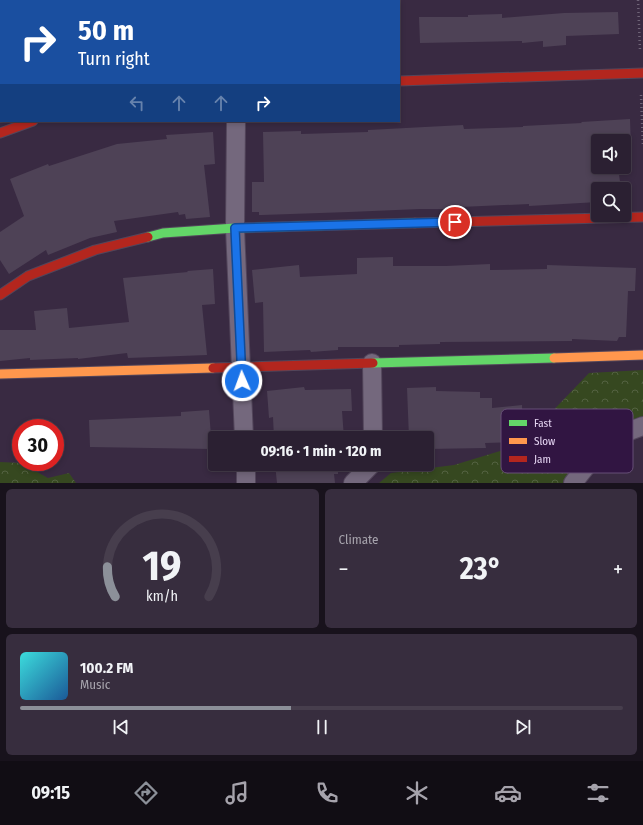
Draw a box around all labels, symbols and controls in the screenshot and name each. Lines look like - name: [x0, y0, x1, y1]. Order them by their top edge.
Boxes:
- text: 50 m: [78, 14, 134, 47]
- icon: right: [12, 16, 64, 68]
- text: Turn right: [78, 48, 150, 70]
- icon: left: [126, 92, 148, 114]
- icon: ahead: [168, 92, 190, 114]
- icon: ahead: [210, 92, 232, 114]
- icon: right: [252, 92, 274, 114]
- map controls: [591, 134, 631, 222]
- button: sound: [591, 134, 631, 174]
- button: search: [591, 182, 631, 222]
- pin: [438, 205, 472, 239]
- icon: arrive: [444, 211, 466, 233]
- position arrow: [221, 360, 263, 402]
- legend: [501, 409, 633, 473]
- text: Fast: [534, 417, 552, 430]
- speed limit sign: 30: [12, 419, 64, 471]
- text: Slow: [534, 435, 555, 448]
- text: 09:16 · 1 min · 120 m: [261, 442, 382, 460]
- text: Jam: [534, 453, 551, 466]
- text: Climate: [339, 532, 379, 547]
- text: 19: [143, 540, 182, 590]
- text: 23°: [460, 551, 502, 587]
- text: −: [339, 556, 348, 583]
- text: +: [613, 556, 623, 583]
- text: km/h: [146, 587, 178, 604]
- text: 100.2 FM: [80, 659, 133, 677]
- text: Music: [80, 677, 110, 692]
- icon: previous: [110, 716, 132, 738]
- icon: pause: [311, 716, 333, 738]
- icon: next: [512, 716, 534, 738]
- icon: directions: [132, 779, 160, 807]
- icon: music: [223, 779, 251, 807]
- icon: phone: [313, 779, 341, 807]
- icon: climate: [403, 779, 431, 807]
- icon: car: [494, 779, 522, 807]
- icon: filters: [584, 779, 612, 807]
- text: 09:15: [31, 782, 70, 804]

